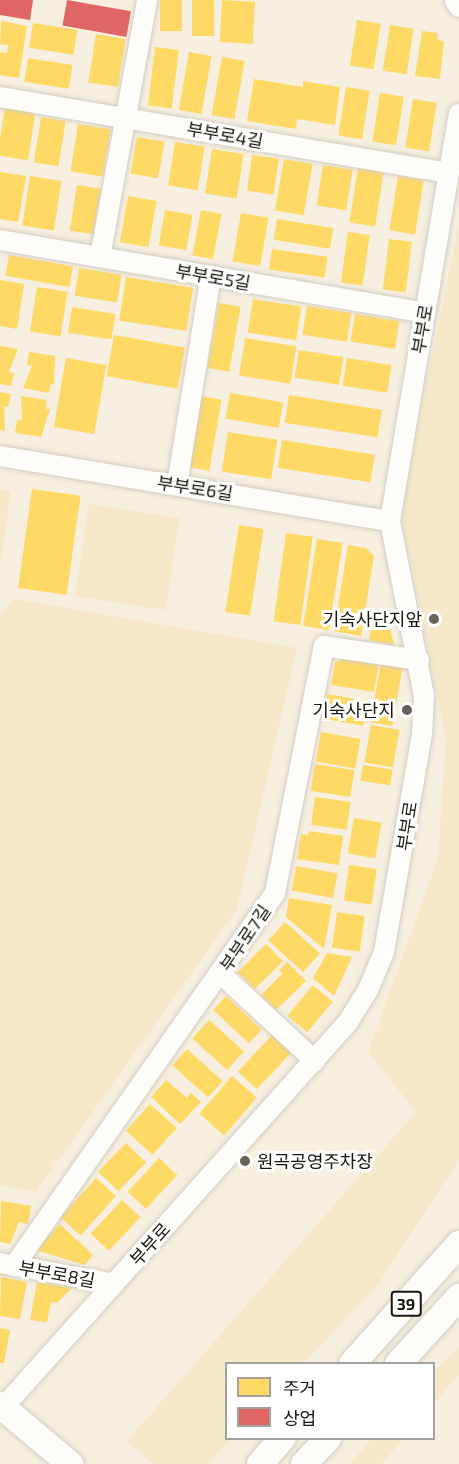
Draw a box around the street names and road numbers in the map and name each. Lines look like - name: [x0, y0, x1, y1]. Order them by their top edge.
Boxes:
- street label: 부부로4길: [185, 118, 265, 152]
- street label: 부부로5길: [174, 260, 252, 294]
- street label: 부부로: [407, 303, 437, 355]
- street label: 부부로6길: [156, 471, 234, 505]
- street label: 부부로: [392, 800, 422, 852]
- street label: 부부로7길: [215, 901, 275, 975]
- street label: 부부로: [125, 1218, 175, 1270]
- street label: 부부로8길: [17, 1257, 97, 1291]
- road number: 39: [390, 1291, 422, 1317]

